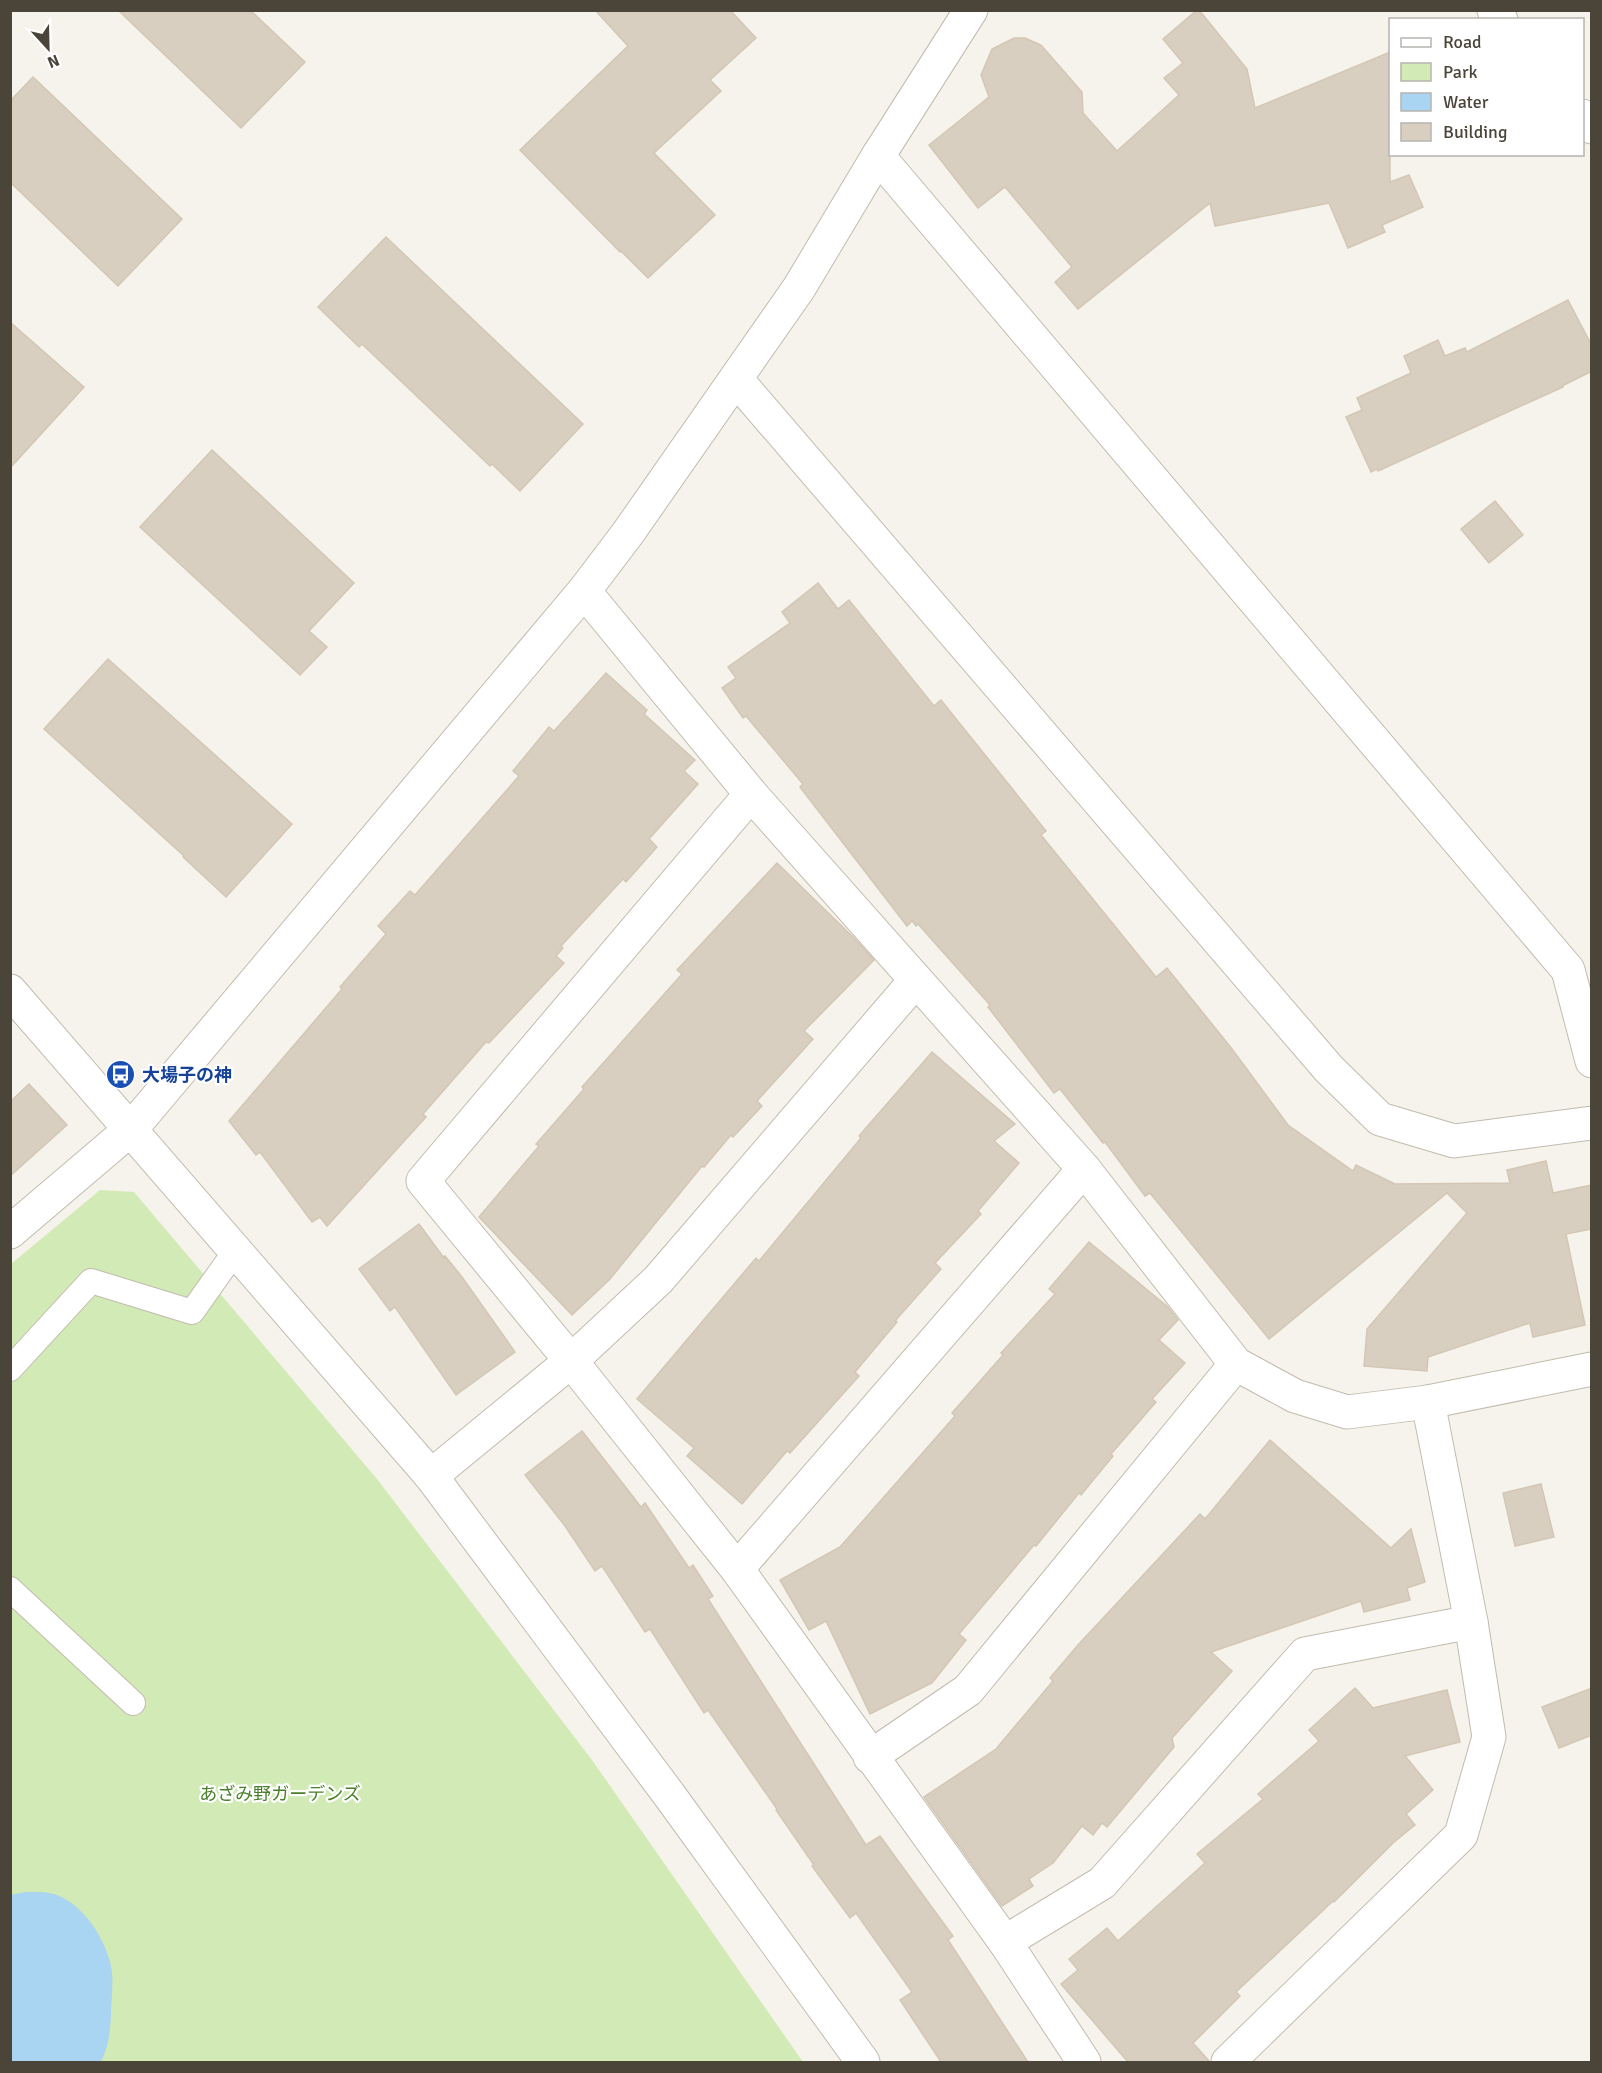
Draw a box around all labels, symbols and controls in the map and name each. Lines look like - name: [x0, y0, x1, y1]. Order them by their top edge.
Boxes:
- north arrow: [18, 18, 78, 78]
- legend: [1389, 18, 1584, 156]
- text: Road: [1443, 31, 1482, 53]
- text: N: [44, 50, 62, 72]
- text: Park: [1443, 61, 1478, 83]
- text: Water: [1443, 91, 1489, 113]
- text: Building: [1443, 121, 1507, 143]
- bus stop icon: 大場子の神: [105, 1059, 137, 1091]
- place label: 大場子の神: [142, 1064, 232, 1086]
- park label: あざみ野ガーデンズ: [199, 1783, 361, 1805]

